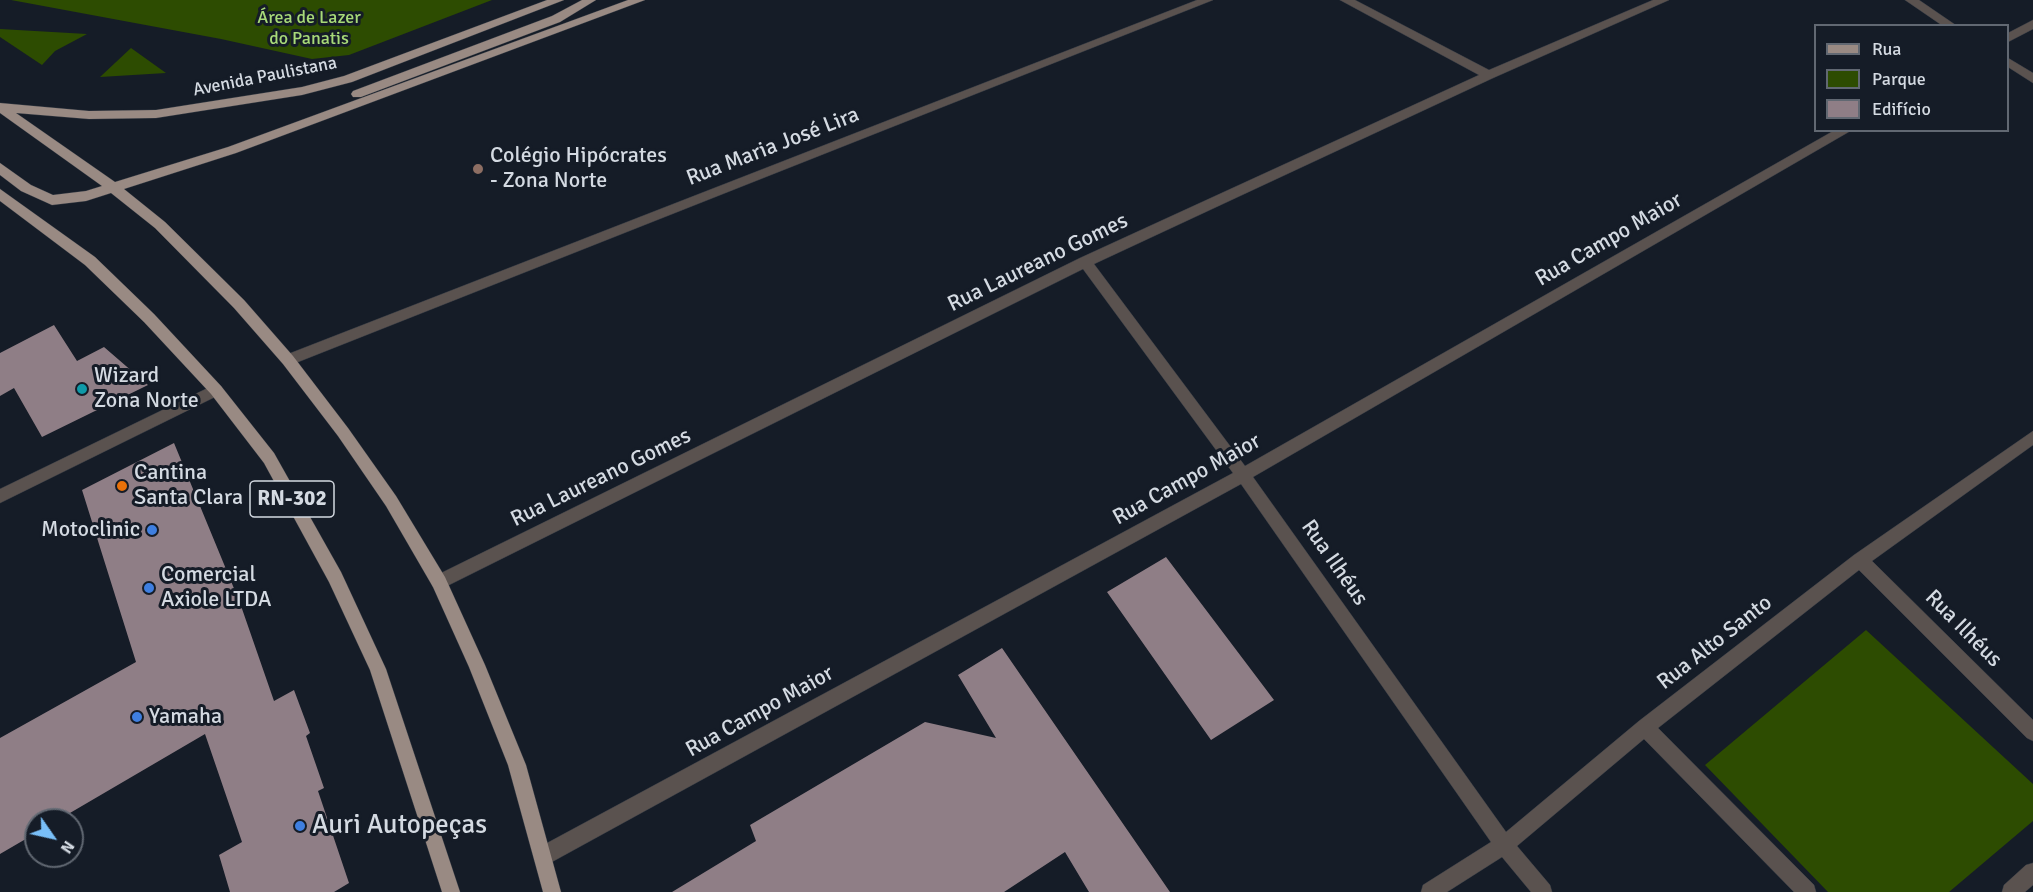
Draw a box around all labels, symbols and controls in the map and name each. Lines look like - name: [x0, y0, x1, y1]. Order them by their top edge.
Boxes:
- park label: Área de Lazer do Panatis: [257, 7, 361, 50]
- legend: [1814, 24, 2009, 132]
- text: Rua: [1872, 38, 1901, 60]
- street label: Avenida Paulistana: [191, 52, 339, 102]
- text: Parque: [1872, 68, 1926, 90]
- text: Edifício: [1872, 98, 1931, 120]
- street label: Rua Maria José Lira: [683, 102, 863, 192]
- place label: Colégio Hipócrates - Zona Norte: [490, 143, 667, 194]
- marker: Colégio Hipócrates - Zona Norte: [471, 162, 485, 176]
- street label: Rua Campo Maior: [1531, 187, 1687, 293]
- street label: Rua Laureano Gomes: [944, 208, 1132, 318]
- place label: Wizard Zona Norte: [94, 363, 199, 414]
- marker: Wizard Zona Norte: [75, 382, 89, 396]
- street label: Rua Laureano Gomes: [507, 423, 695, 533]
- street label: Rua Campo Maior: [1108, 428, 1266, 532]
- place label: Cantina Santa Clara: [134, 460, 243, 512]
- marker: Cantina Santa Clara: [115, 479, 129, 493]
- road number: RN-302: [250, 481, 334, 517]
- street label: Rua Ilhéus: [1295, 515, 1373, 611]
- place label: Motoclinic: [41, 517, 140, 543]
- marker: Motoclinic: [145, 523, 159, 537]
- place label: Comercial Axiole LTDA: [161, 562, 271, 614]
- marker: Comercial Axiole LTDA: [142, 581, 156, 595]
- street label: Rua Ilhéus: [1919, 585, 2007, 673]
- street label: Rua Alto Santo: [1652, 590, 1778, 696]
- street label: Rua Campo Maior: [681, 660, 839, 764]
- place label: Yamaha: [149, 704, 222, 730]
- marker: Yamaha: [130, 710, 144, 724]
- north arrow: [24, 808, 84, 868]
- place label: Auri Autopeças: [312, 810, 487, 842]
- marker: Auri Autopeças: [293, 819, 307, 833]
- text: N: [56, 837, 79, 857]

